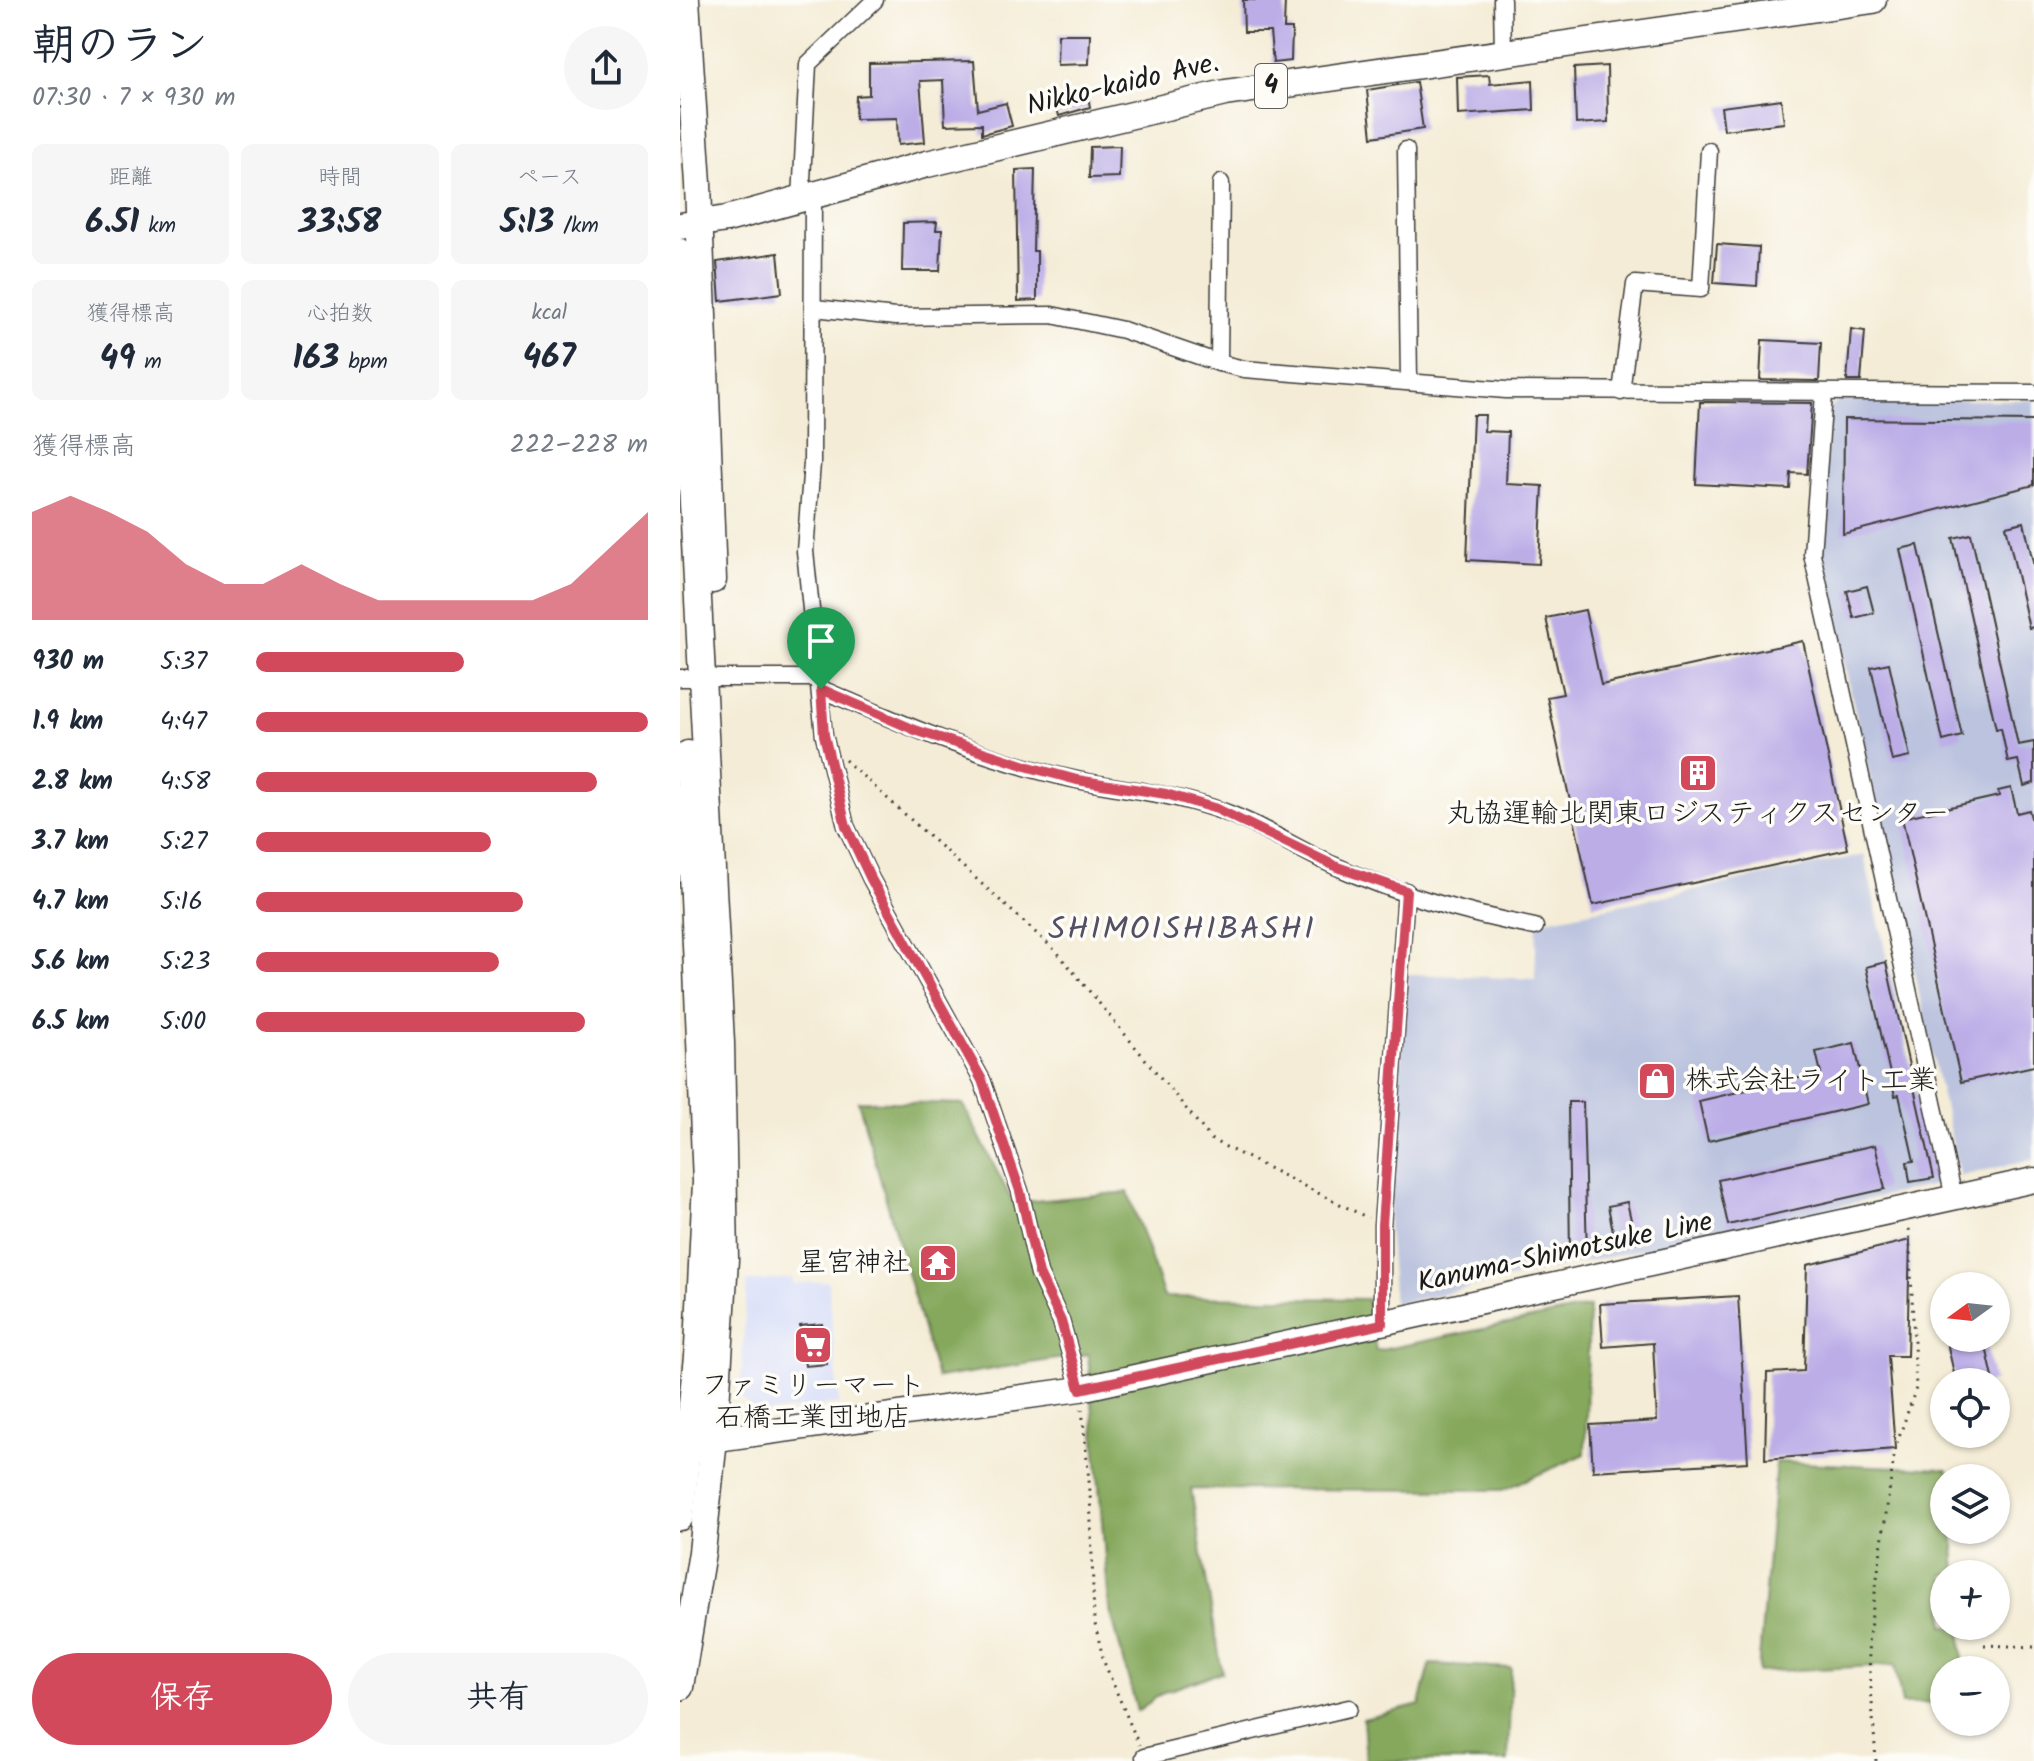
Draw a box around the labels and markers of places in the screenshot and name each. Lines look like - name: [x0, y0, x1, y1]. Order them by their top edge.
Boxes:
- pin: [787, 607, 855, 689]
- building icon: 丸協運輸北関東ロジスティクスセンター: [1677, 752, 1719, 794]
- place label: 丸協運輸北関東ロジスティクスセンター: [1447, 792, 1949, 837]
- place label: 株式会社ライト工業: [1685, 1059, 1936, 1104]
- shop icon: 株式会社ライト工業: [1636, 1060, 1678, 1102]
- place label: 星宮神社: [798, 1241, 910, 1286]
- temple icon: 星宮神社: [917, 1242, 959, 1284]
- supermarket icon: ファミリーマート 石橋工業団地店: [792, 1324, 834, 1366]
- place label: ファミリーマート 石橋工業団地店: [701, 1364, 925, 1441]

